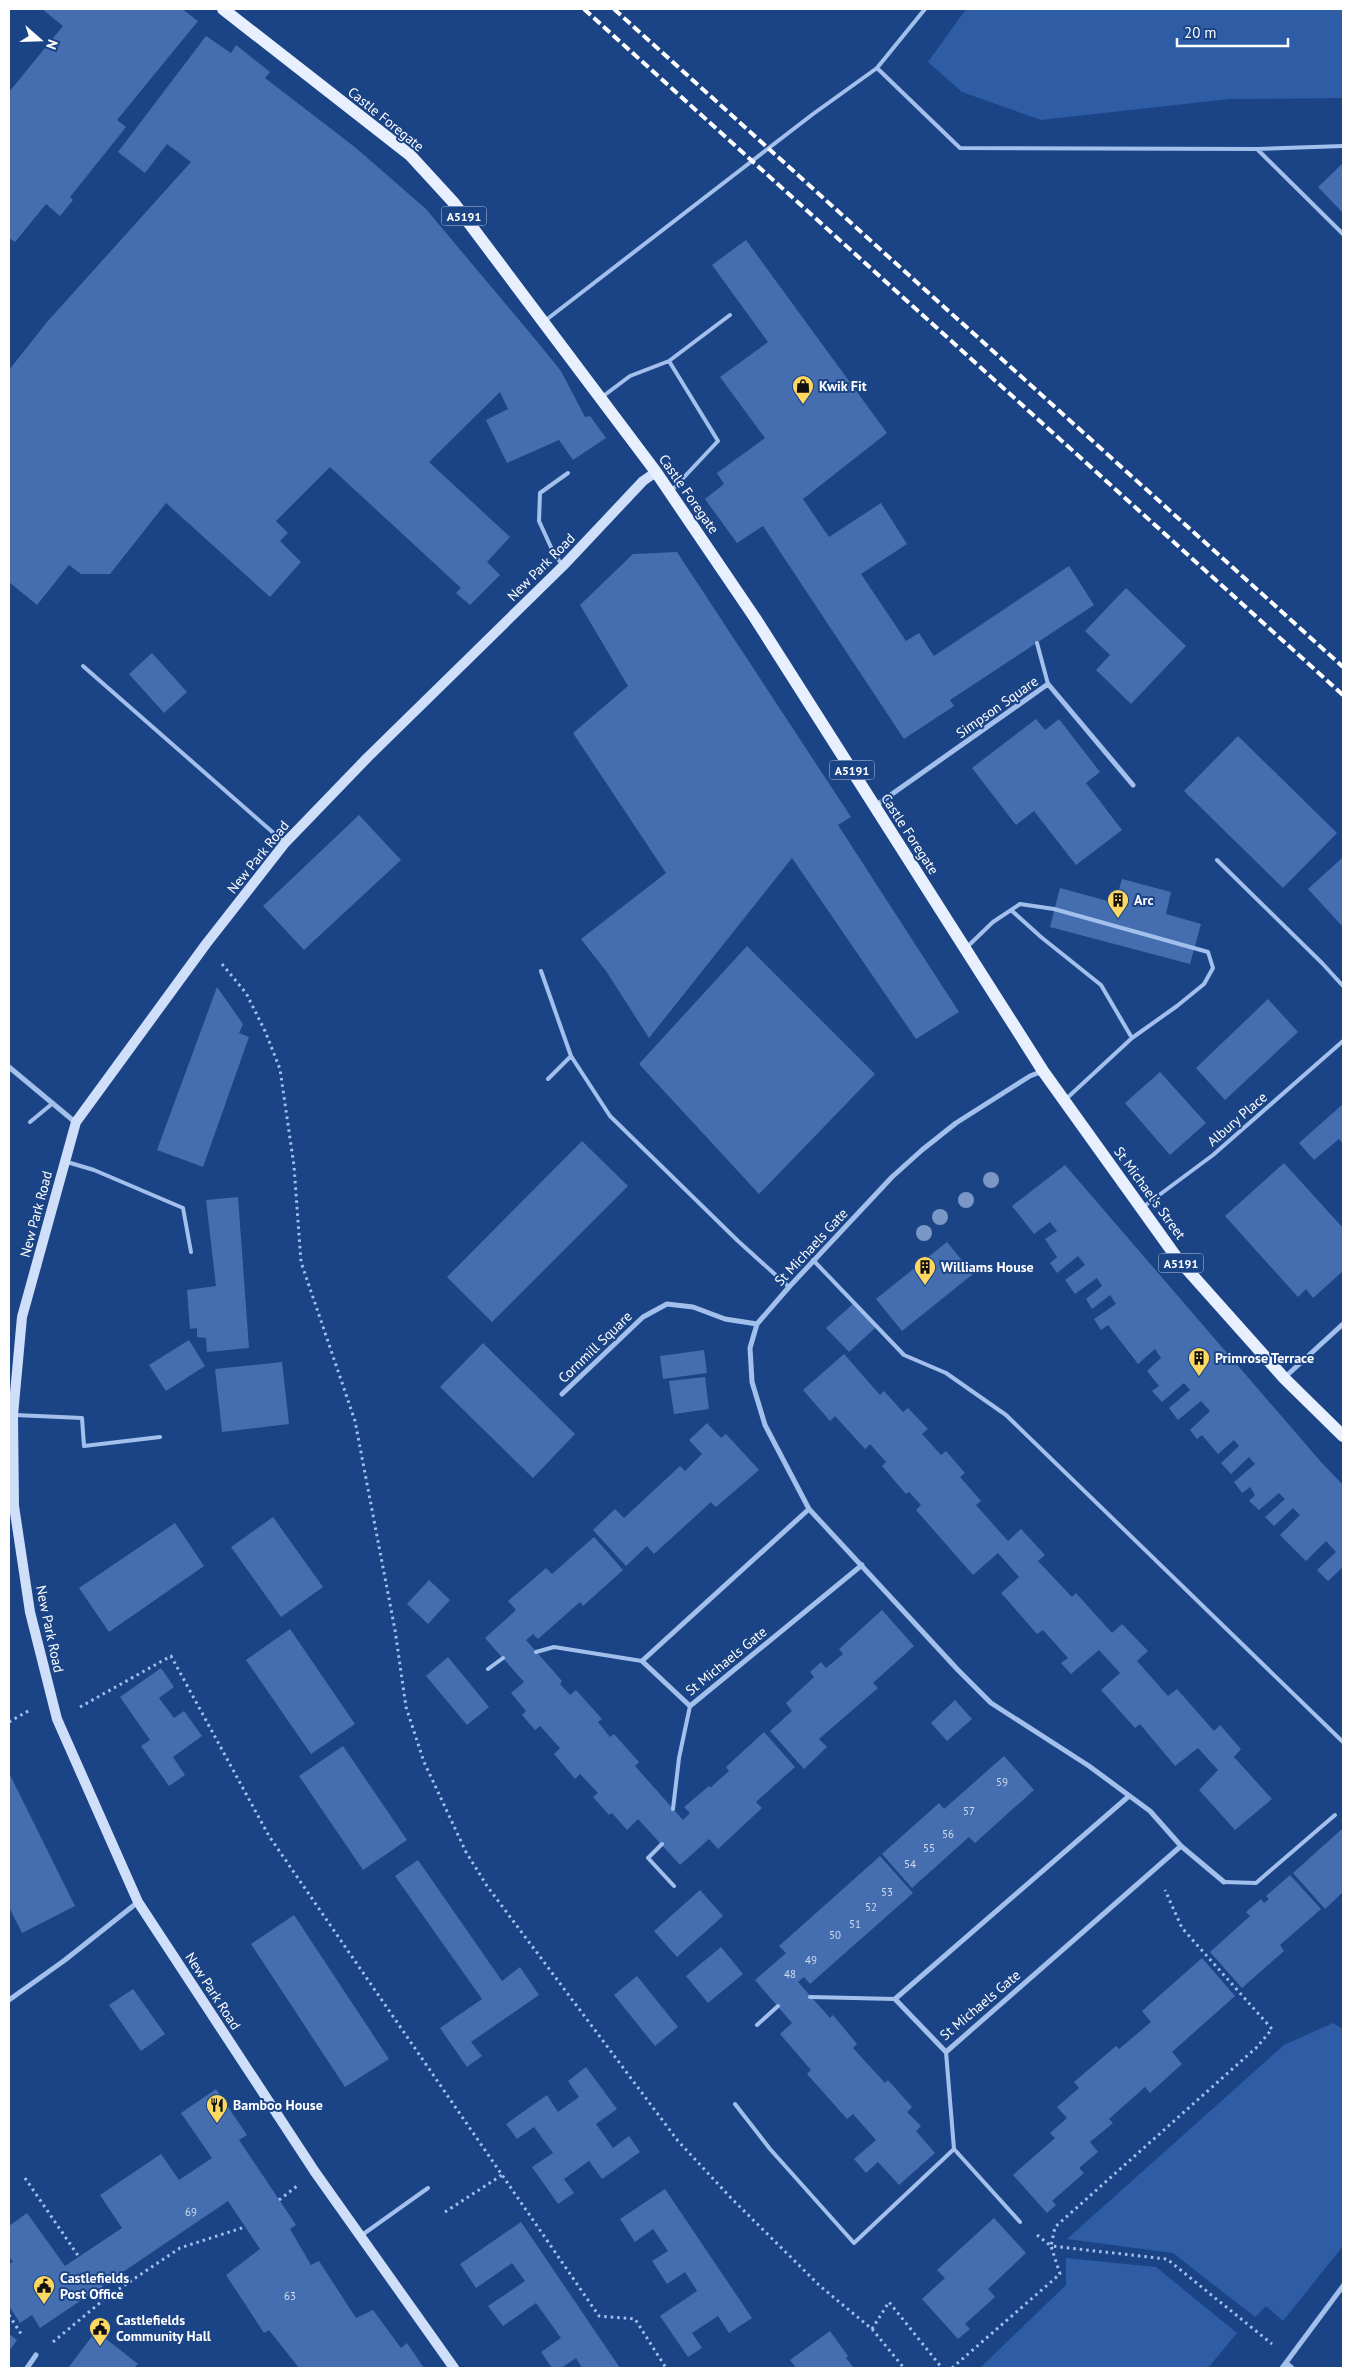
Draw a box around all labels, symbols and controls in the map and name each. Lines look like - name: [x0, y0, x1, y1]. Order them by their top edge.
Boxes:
- north arrow: [15, 15, 65, 65]
- scale bar: [1177, 15, 1288, 47]
- text: 20 m: [1184, 23, 1217, 42]
- text: N: [42, 37, 62, 52]
- street label: Castle Foregate: [344, 83, 428, 155]
- road number: A5191: [442, 207, 486, 226]
- shop icon: Kwik Fit: [791, 374, 815, 405]
- place label: Kwik Fit: [819, 377, 867, 395]
- street label: Castle Foregate: [655, 451, 723, 537]
- street label: New Park Road: [503, 529, 579, 605]
- street label: Simpson Square: [952, 672, 1042, 742]
- road number: A5191: [830, 760, 874, 780]
- street label: Castle Foregate: [877, 790, 943, 878]
- street label: New Park Road: [223, 817, 293, 897]
- building icon: Arc: [1106, 888, 1130, 919]
- place label: Arc: [1134, 891, 1153, 909]
- street label: Albury Place: [1203, 1088, 1271, 1150]
- street label: St Michael's Street: [1110, 1143, 1190, 1243]
- street label: New Park Road: [16, 1169, 56, 1259]
- street label: St Michaels Gate: [770, 1204, 852, 1290]
- road number: A5191: [1158, 1254, 1204, 1272]
- building icon: Williams House: [913, 1255, 937, 1286]
- place label: Williams House: [941, 1258, 1034, 1276]
- street label: Cornmill Square: [554, 1307, 636, 1387]
- building icon: Primrose Terrace: [1187, 1346, 1211, 1377]
- place label: Primrose Terrace: [1215, 1349, 1314, 1367]
- street label: New Park Road: [32, 1584, 68, 1674]
- street label: St Michaels Gate: [682, 1623, 770, 1699]
- house number: 59: [996, 1775, 1008, 1789]
- house number: 57: [963, 1804, 975, 1818]
- house number: 56: [942, 1827, 954, 1841]
- house number: 55: [923, 1841, 935, 1855]
- house number: 54: [904, 1857, 916, 1871]
- house number: 53: [881, 1885, 893, 1899]
- house number: 52: [865, 1900, 877, 1914]
- house number: 51: [849, 1917, 861, 1931]
- house number: 50: [829, 1928, 841, 1942]
- street label: New Park Road: [181, 1949, 245, 2033]
- house number: 49: [805, 1953, 817, 1967]
- street label: St Michaels Gate: [936, 1966, 1024, 2044]
- house number: 48: [784, 1967, 796, 1981]
- restaurant icon: Bamboo House: [205, 2093, 229, 2124]
- place label: Bamboo House: [233, 2096, 323, 2114]
- house number: 69: [185, 2205, 197, 2219]
- place label: Castlefields Post Office: [60, 2269, 129, 2303]
- public building icon: Castlefields Post Office: [32, 2274, 56, 2305]
- house number: 63: [284, 2289, 296, 2303]
- place label: Castlefields Community Hall: [116, 2311, 212, 2345]
- public building icon: Castlefields Community Hall: [88, 2316, 112, 2347]

